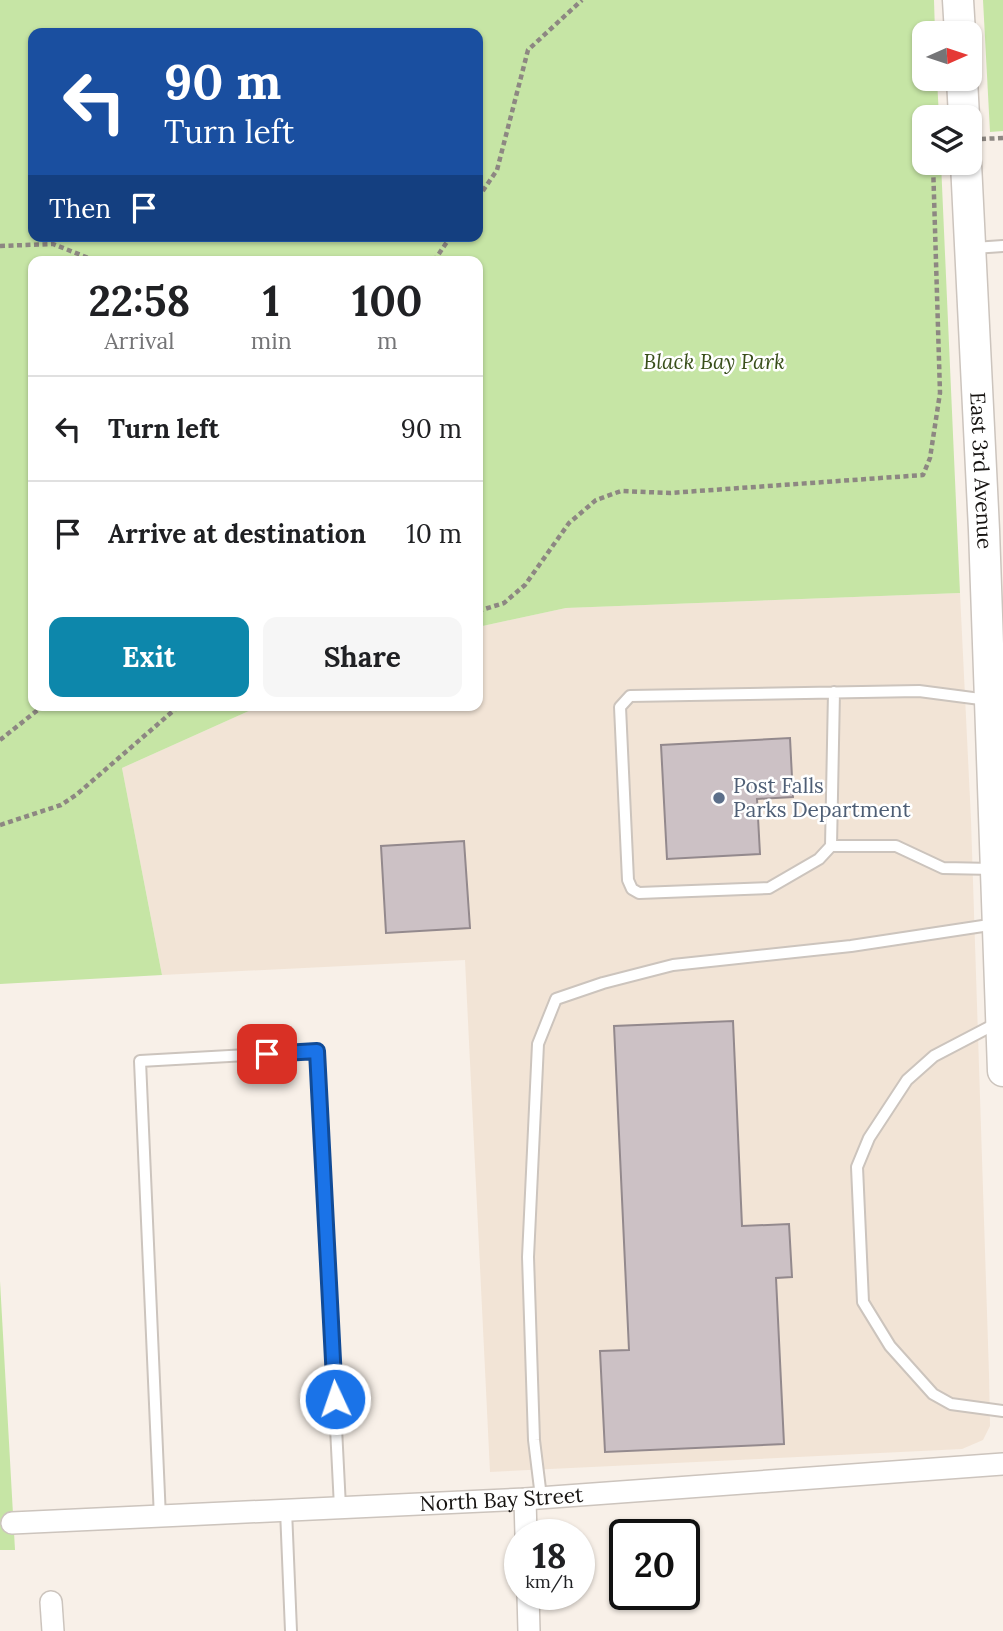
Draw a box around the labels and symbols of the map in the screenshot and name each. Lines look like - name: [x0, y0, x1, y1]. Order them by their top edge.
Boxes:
- north arrow: [912, 21, 982, 91]
- park label: Black Bay Park: [643, 348, 785, 375]
- street label: East 3rd Avenue: [964, 391, 999, 550]
- place label: Post Falls Parks Department: [733, 772, 911, 823]
- marker: Post Falls Parks Department: [711, 790, 727, 806]
- pin: [237, 1024, 297, 1084]
- position arrow: [298, 1362, 372, 1436]
- street label: North Bay Street: [419, 1481, 585, 1517]
- speed limit sign: 20: [609, 1519, 700, 1610]

